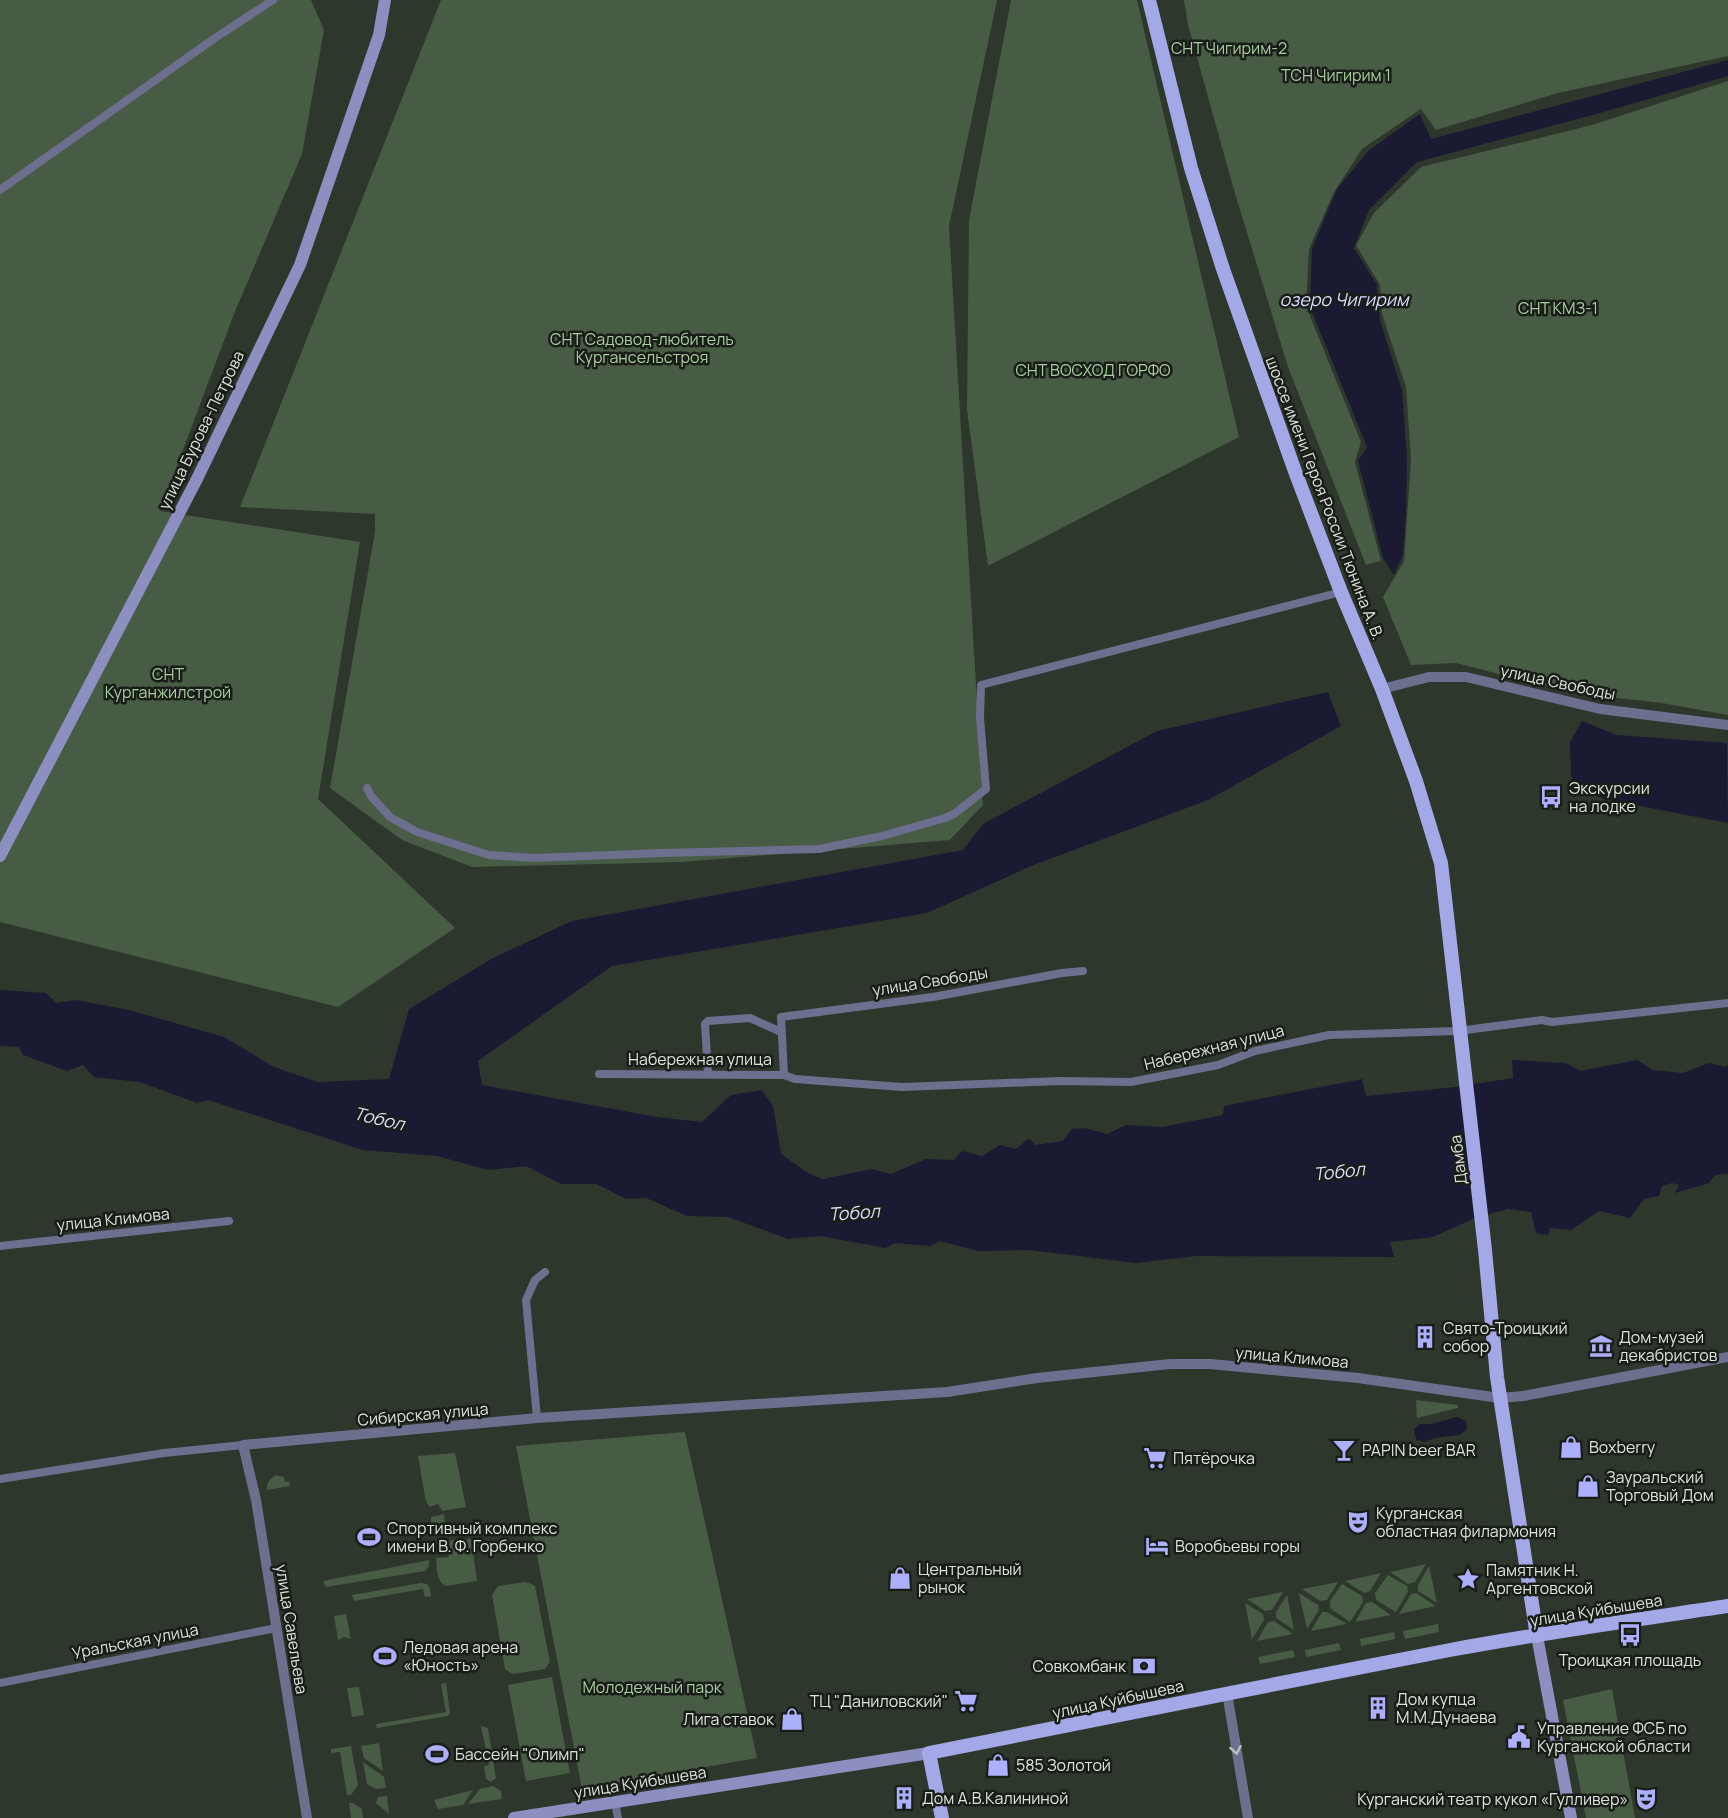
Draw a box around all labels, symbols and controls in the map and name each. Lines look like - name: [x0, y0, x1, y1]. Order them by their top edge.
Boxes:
- park label: СНТ Чигирим-2: [1171, 37, 1287, 59]
- park label: ТСН Чигирим 1: [1281, 64, 1391, 86]
- water label: озеро Чигирим: [1280, 287, 1410, 311]
- park label: СНТ КМЗ-1: [1518, 297, 1598, 319]
- park label: СНТ Садовод-любитель Кургансельстроя: [550, 328, 734, 368]
- street label: улица Бурова-Петрова: [153, 347, 249, 513]
- street label: шоссе имени Героя России Тюнина А. В.: [1261, 353, 1389, 643]
- park label: СНТ ВОСХОД ГОРФО: [1015, 359, 1171, 381]
- street label: улица Свободы: [1499, 659, 1617, 705]
- park label: СНТ Курганжилстрой: [105, 663, 231, 703]
- place label: Экскурсии на лодке: [1569, 777, 1650, 817]
- bus stop icon: Экскурсии на лодке: [1538, 784, 1564, 810]
- street label: улица Свободы: [871, 961, 989, 1001]
- street label: Набережная улица: [1142, 1019, 1286, 1075]
- street label: Набережная улица: [628, 1048, 772, 1070]
- water label: Тобол: [351, 1101, 409, 1136]
- street label: Дамба: [1444, 1134, 1472, 1186]
- water label: Тобол: [1312, 1156, 1367, 1186]
- water label: Тобол: [827, 1198, 882, 1226]
- street label: улица Климова: [55, 1202, 171, 1236]
- place label: Свято-Троицкий собор: [1443, 1317, 1568, 1357]
- building icon: Свято-Троицкий собор: [1412, 1324, 1438, 1350]
- place label: Дом-музей декабристов: [1619, 1326, 1718, 1366]
- museum icon: Дом-музей декабристов: [1588, 1333, 1614, 1359]
- street label: улица Климова: [1234, 1341, 1350, 1373]
- street label: Сибирская улица: [357, 1397, 489, 1431]
- shop icon: Boxberry: [1558, 1434, 1584, 1460]
- place label: Boxberry: [1589, 1436, 1656, 1458]
- bar icon: PAPIN beer BAR: [1331, 1437, 1357, 1463]
- place label: PAPIN beer BAR: [1362, 1439, 1476, 1461]
- supermarket icon: Пятёрочка: [1142, 1445, 1168, 1471]
- place label: Пятёрочка: [1173, 1447, 1255, 1469]
- place label: Зауральский Торговый Дом: [1606, 1466, 1714, 1506]
- shop icon: Зауральский Торговый Дом: [1575, 1473, 1601, 1499]
- place label: Курганская областная филармония: [1376, 1502, 1556, 1542]
- theatre icon: Курганская областная филармония: [1345, 1509, 1371, 1535]
- place label: Спортивный комплекс имени В. Ф. Горбенко: [387, 1517, 557, 1557]
- sports icon: Спортивный комплекс имени В. Ф. Горбенко: [356, 1524, 382, 1550]
- hotel icon: Воробьевы горы: [1144, 1533, 1170, 1559]
- place label: Воробьевы горы: [1175, 1535, 1300, 1557]
- place label: Центральный рынок: [918, 1558, 1022, 1598]
- place label: Памятник Н. Аргентовской: [1486, 1559, 1593, 1599]
- street label: улица Савельева: [271, 1562, 313, 1696]
- shop icon: Центральный рынок: [887, 1565, 913, 1591]
- place icon: Памятник Н. Аргентовской: [1455, 1566, 1481, 1592]
- street label: улица Куйбышева: [1528, 1589, 1664, 1631]
- street label: Уральская улица: [70, 1618, 200, 1664]
- bus stop icon: Троицкая площадь: [1617, 1622, 1643, 1648]
- place label: Ледовая арена «Юность»: [403, 1636, 518, 1676]
- sports icon: Ледовая арена «Юность»: [372, 1643, 398, 1669]
- place label: Троицкая площадь: [1559, 1649, 1701, 1671]
- bank icon: Совкомбанк: [1131, 1653, 1157, 1679]
- place label: Совкомбанк: [1033, 1655, 1127, 1677]
- street label: улица Куйбышева: [1050, 1674, 1186, 1724]
- park label: Молодежный парк: [582, 1676, 723, 1698]
- supermarket icon: ТЦ "Даниловский": [953, 1688, 979, 1714]
- place label: Дом купца М.М.Дунаева: [1396, 1688, 1496, 1728]
- place label: ТЦ "Даниловский": [810, 1690, 948, 1712]
- building icon: Дом купца М.М.Дунаева: [1365, 1695, 1391, 1721]
- shop icon: Лига ставок: [779, 1706, 805, 1732]
- place label: Лига ставок: [683, 1708, 775, 1730]
- place label: Управление ФСБ по Курганской области: [1537, 1717, 1690, 1757]
- public building icon: Управление ФСБ по Курганской области: [1506, 1724, 1532, 1750]
- sports icon: Бассейн "Олимп": [424, 1741, 450, 1767]
- place label: Бассейн "Олимп": [455, 1743, 585, 1765]
- one-way arrow: [1230, 1746, 1242, 1755]
- shop icon: 585 Золотой: [985, 1752, 1011, 1778]
- place label: 585 Золотой: [1016, 1754, 1111, 1776]
- street label: улица Куйбышева: [572, 1761, 708, 1803]
- building icon: Дом А.В.Калининой: [891, 1785, 917, 1811]
- theatre icon: Курганский театр кукол «Гулливер»: [1633, 1786, 1659, 1812]
- place label: Дом А.В.Калининой: [922, 1787, 1068, 1809]
- place label: Курганский театр кукол «Гулливер»: [1357, 1788, 1628, 1810]

